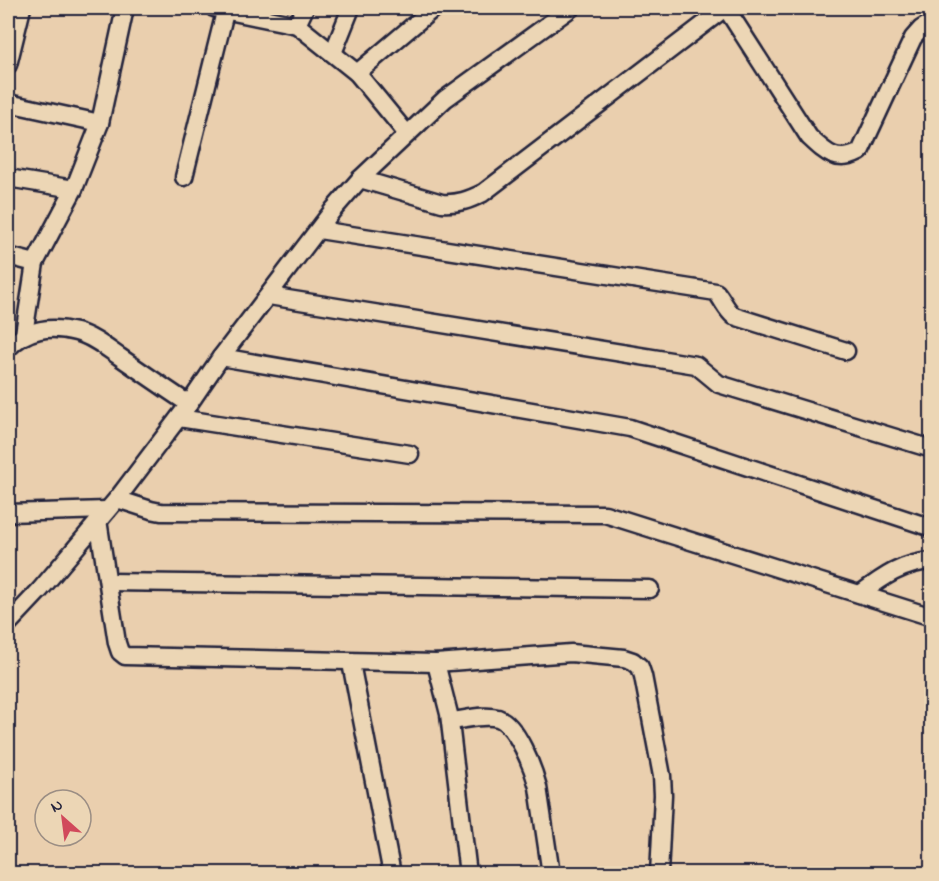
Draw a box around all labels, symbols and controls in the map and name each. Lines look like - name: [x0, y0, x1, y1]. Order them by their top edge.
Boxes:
- north arrow: [33, 788, 93, 848]
- text: N: [46, 793, 67, 820]

